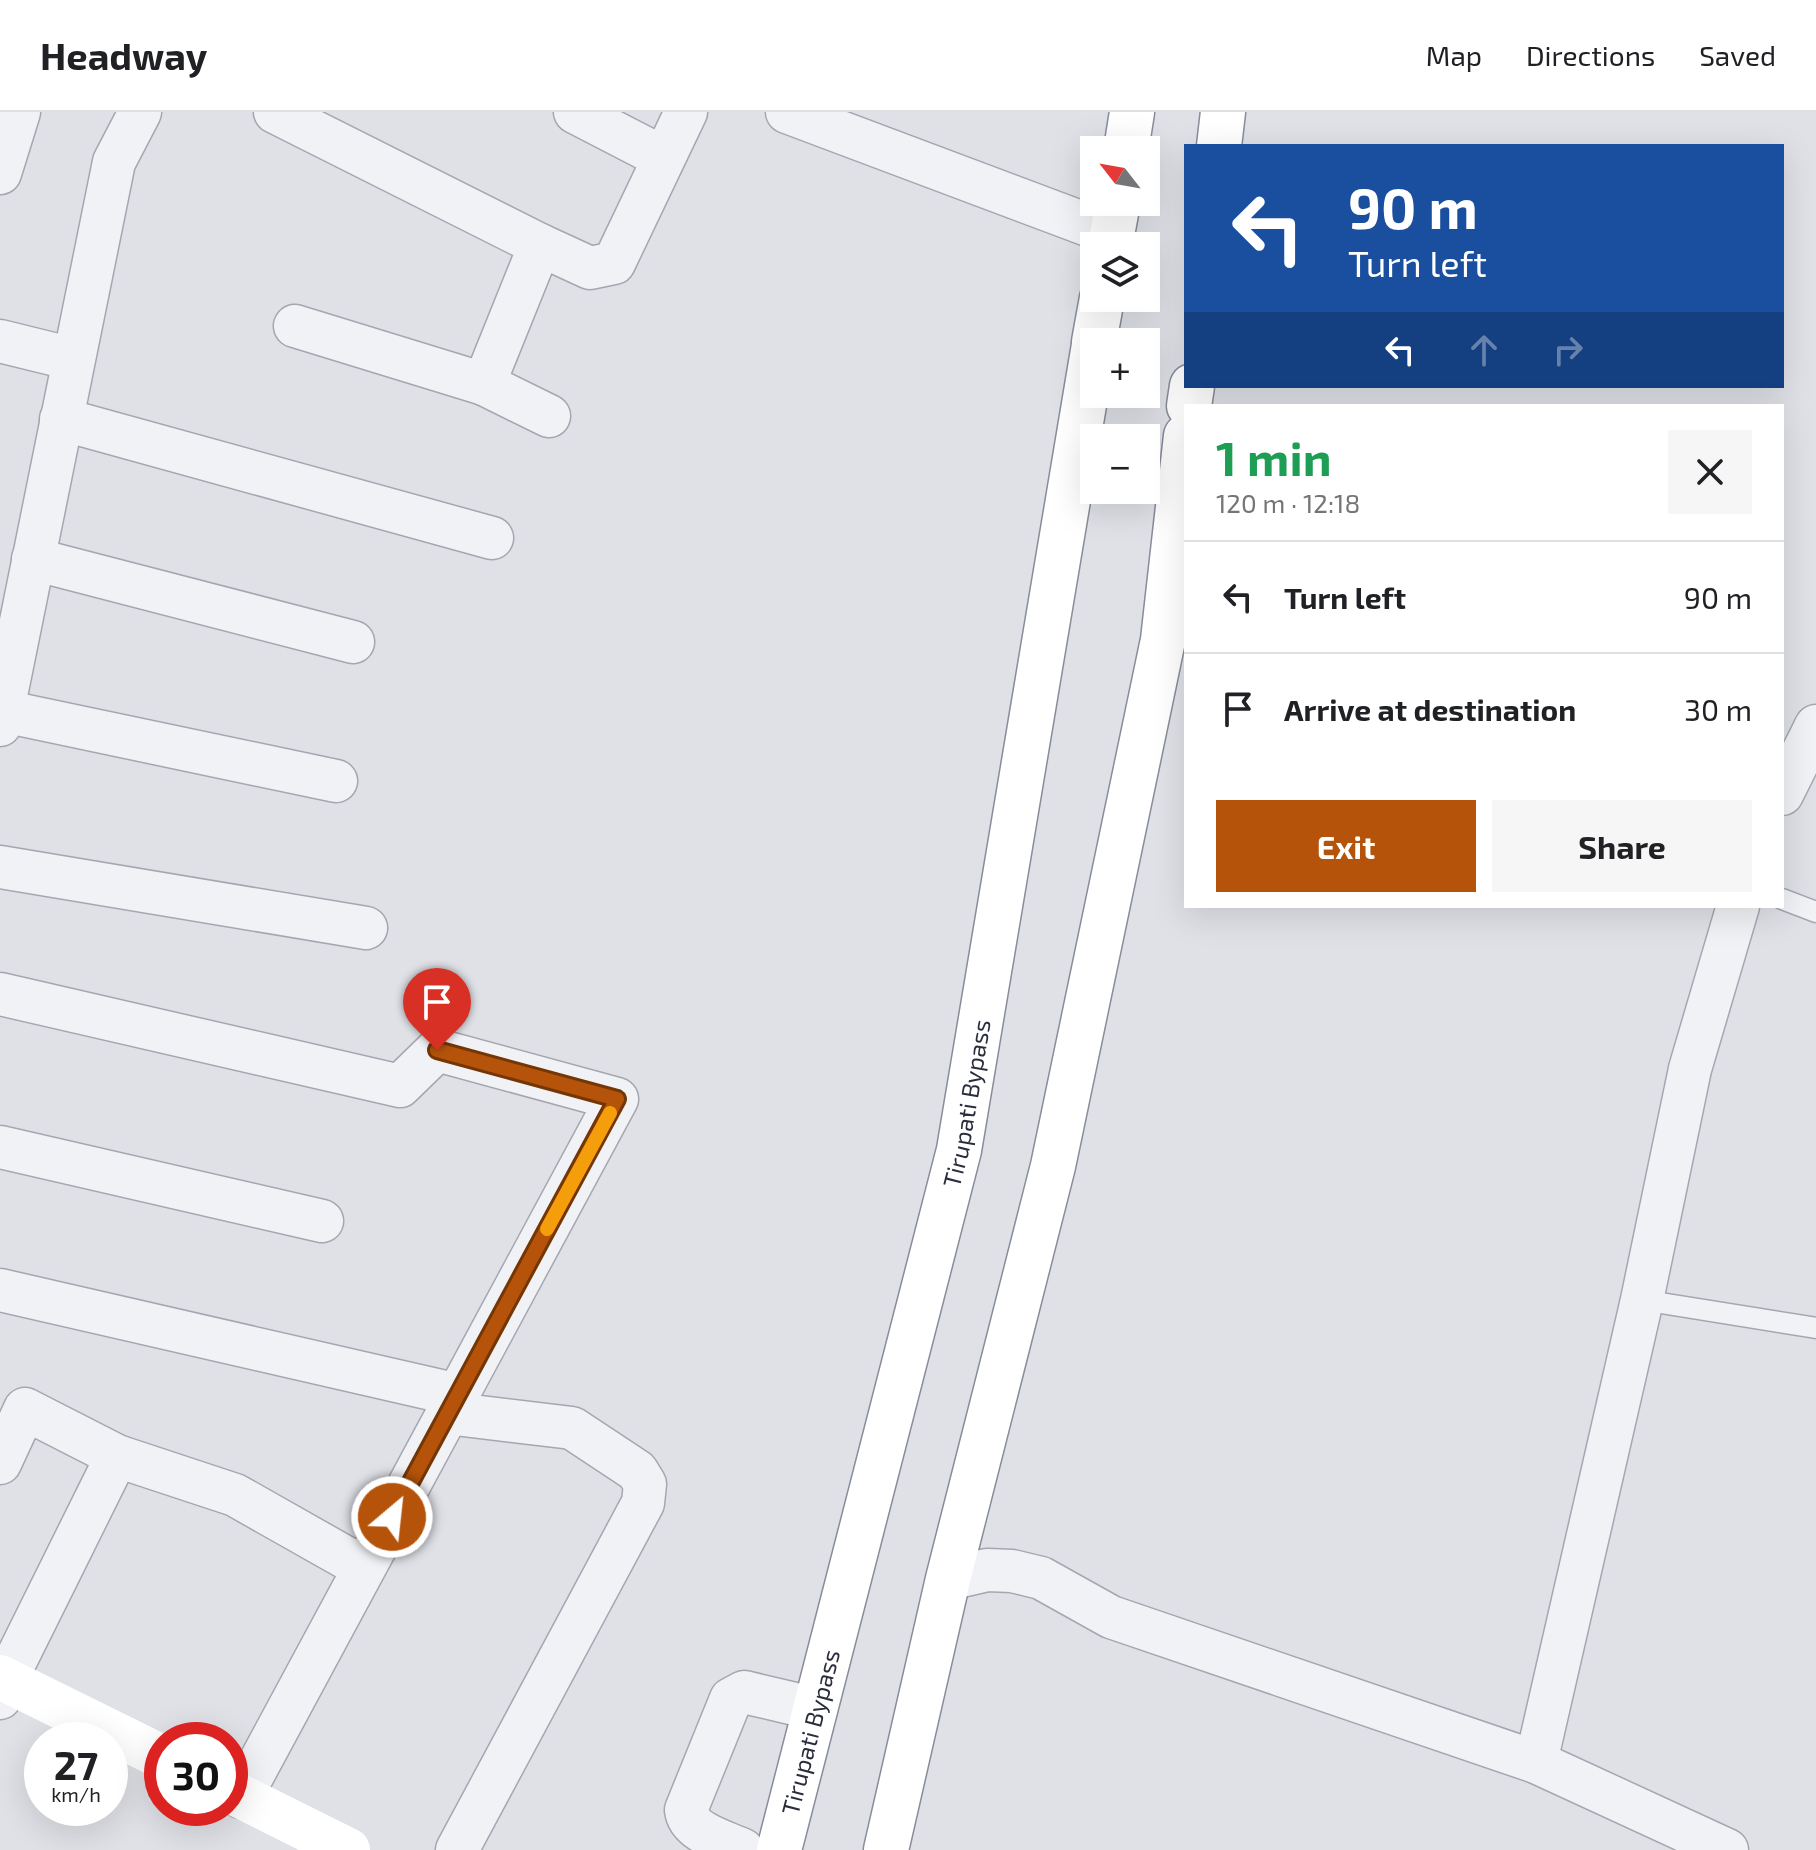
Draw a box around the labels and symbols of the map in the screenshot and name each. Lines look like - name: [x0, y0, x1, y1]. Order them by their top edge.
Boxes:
- north arrow: [1080, 136, 1160, 216]
- pin: [403, 968, 471, 1050]
- street label: Tirupati Bypass: [936, 1017, 995, 1190]
- position arrow: [350, 1475, 434, 1559]
- street label: Tirupati Bypass: [774, 1646, 845, 1818]
- speed limit sign: 30: [144, 1722, 248, 1826]

